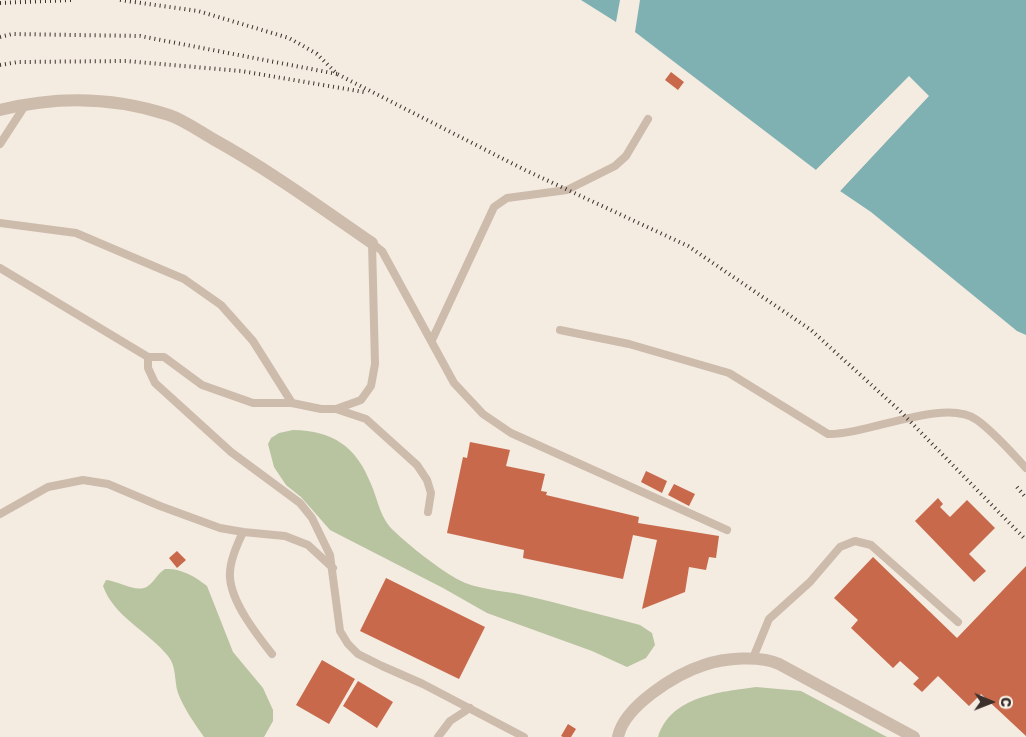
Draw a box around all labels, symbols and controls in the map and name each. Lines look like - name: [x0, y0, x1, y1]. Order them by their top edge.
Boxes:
- north arrow: [966, 677, 1016, 727]
- text: С: [998, 697, 1015, 707]

